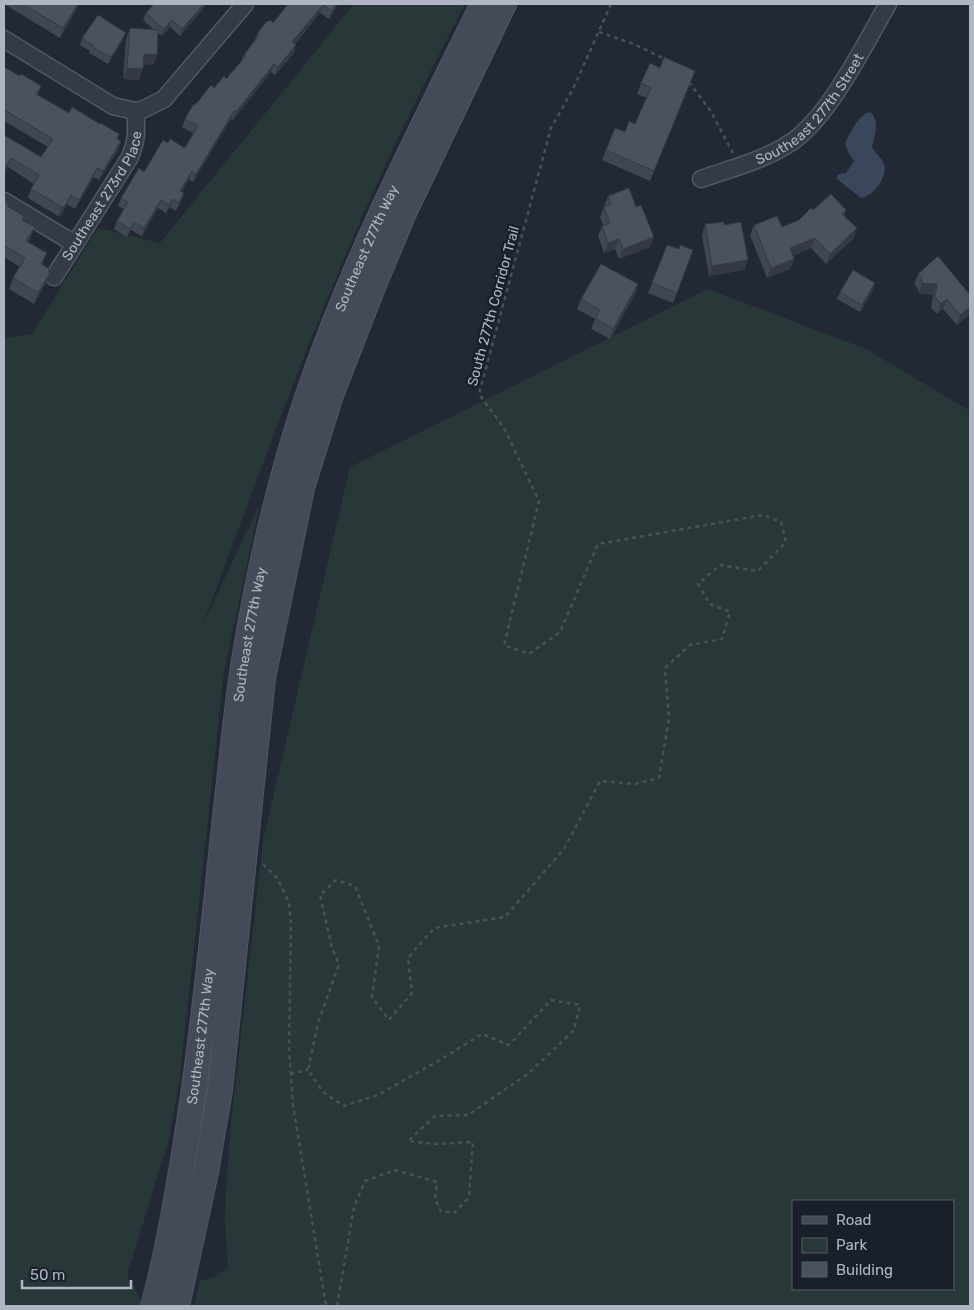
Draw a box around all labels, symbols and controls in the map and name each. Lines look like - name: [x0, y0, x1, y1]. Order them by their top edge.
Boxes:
- street label: Southeast 277th Street: [753, 50, 868, 168]
- street label: Southeast 273rd Place: [59, 130, 145, 264]
- street label: Southeast 277th Way: [332, 182, 402, 314]
- street label: South 277th Corridor Trail: [464, 224, 523, 388]
- street label: Southeast 277th Way: [230, 565, 270, 703]
- street label: Southeast 277th Way: [184, 967, 218, 1106]
- legend: [792, 1200, 954, 1290]
- text: Road: [836, 1211, 872, 1229]
- text: Park: [836, 1236, 867, 1254]
- scale bar: [22, 1258, 131, 1290]
- text: Building: [836, 1261, 893, 1279]
- text: 50 m: [30, 1266, 65, 1284]

